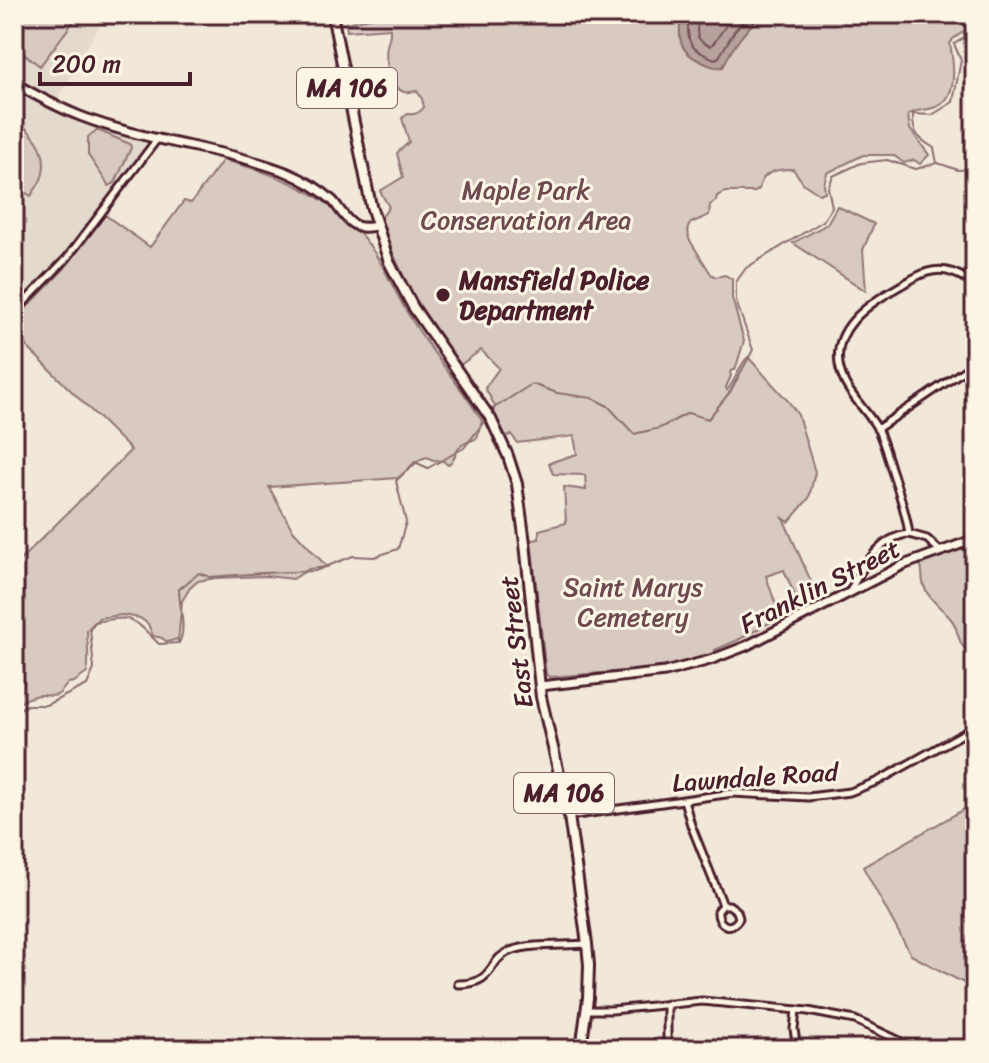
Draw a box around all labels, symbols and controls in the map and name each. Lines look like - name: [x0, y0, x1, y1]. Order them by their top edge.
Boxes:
- scale bar: [40, 36, 190, 86]
- text: 200 m: [52, 43, 121, 85]
- road number: MA 106: [297, 68, 397, 108]
- park label: Maple Park Conservation Area: [421, 167, 631, 243]
- place label: Mansfield Police Department: [458, 257, 650, 333]
- marker: Mansfield Police Department: [434, 286, 452, 304]
- street label: Franklin Street: [731, 526, 909, 646]
- park label: Saint Marys Cemetery: [563, 564, 703, 640]
- street label: East Street: [485, 573, 547, 711]
- street label: Lawndale Road: [670, 748, 842, 806]
- road number: MA 106: [514, 773, 614, 813]

